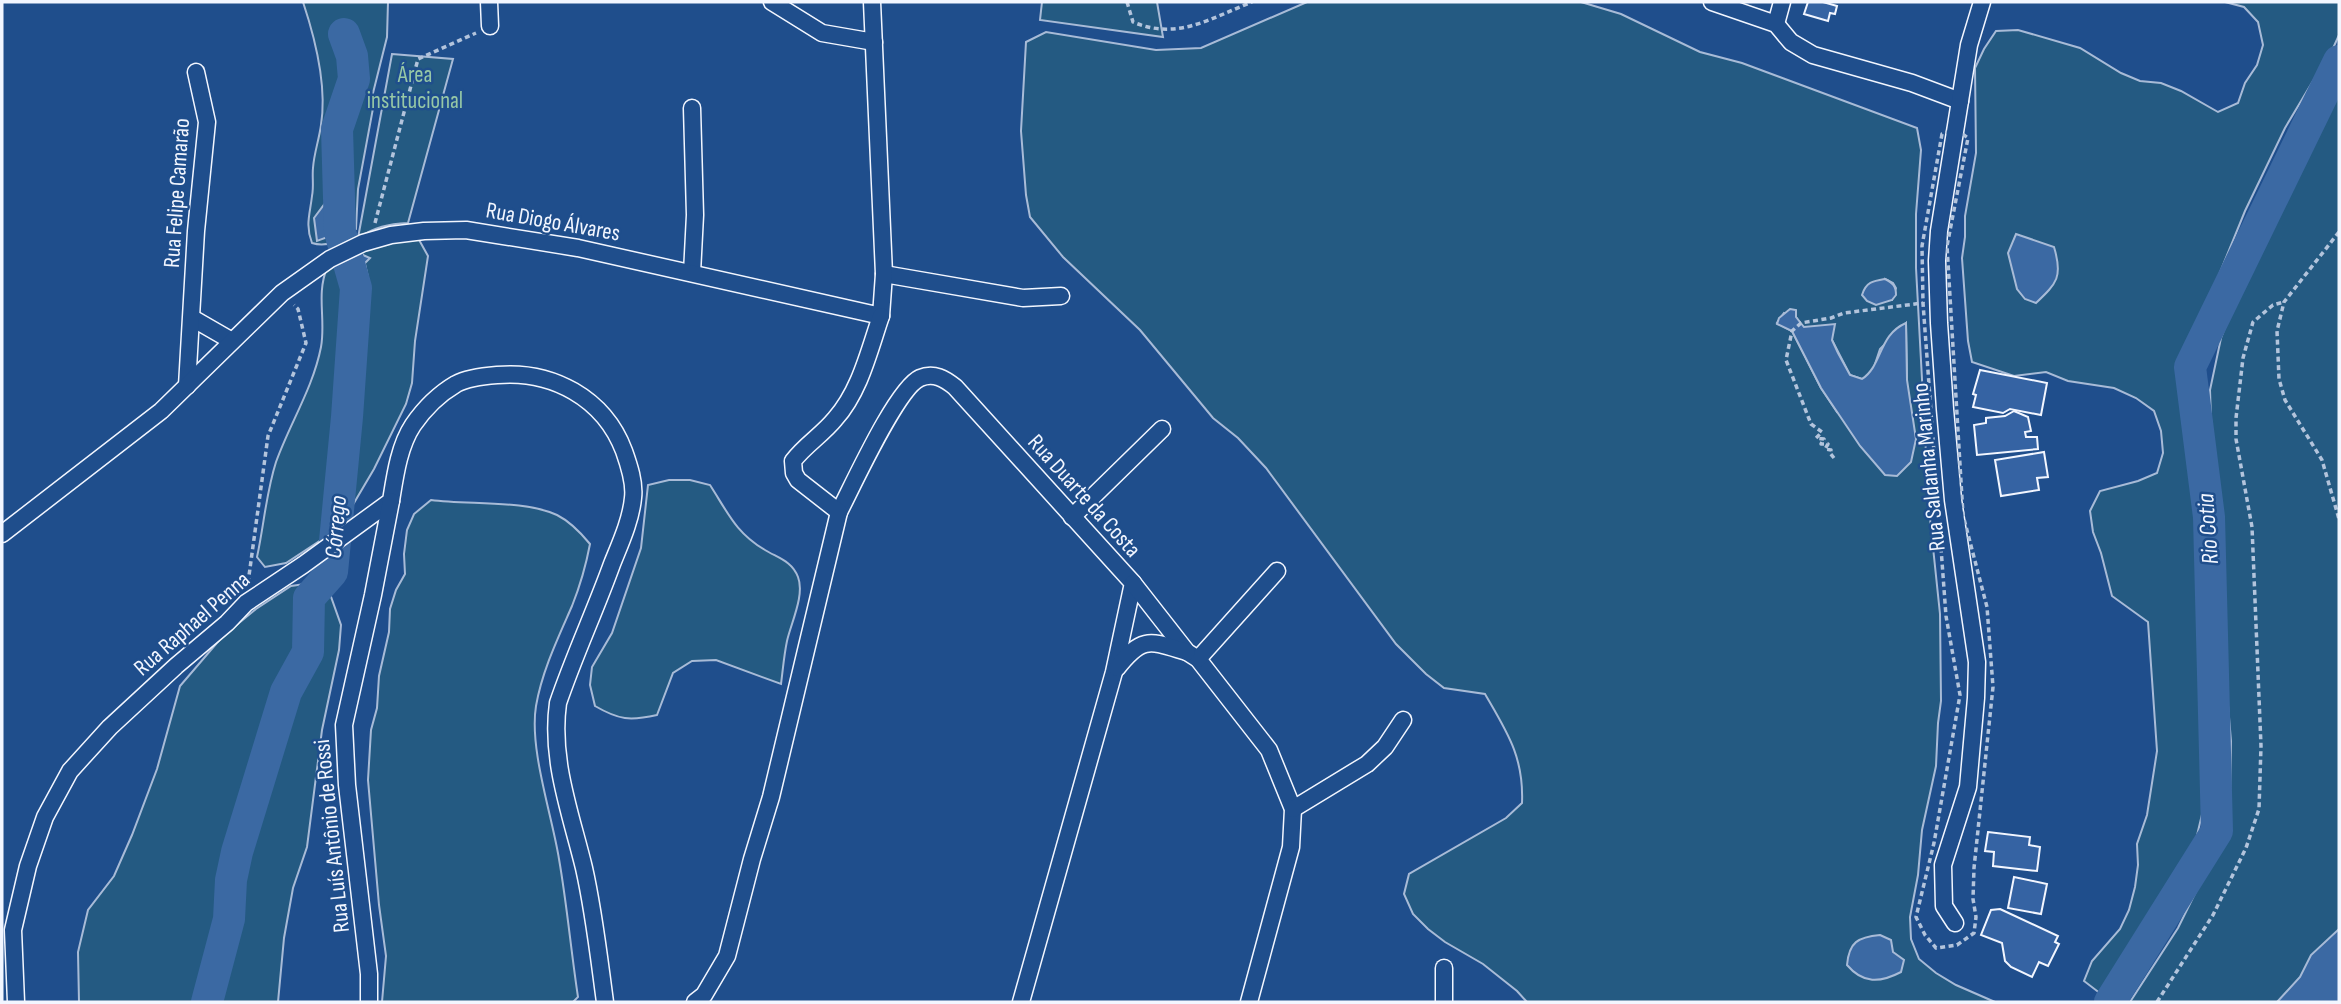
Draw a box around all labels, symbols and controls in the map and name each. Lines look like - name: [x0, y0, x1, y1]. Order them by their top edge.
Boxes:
- park label: Área institucional: [367, 61, 463, 115]
- street label: Rua Felipe Camarão: [158, 117, 196, 269]
- street label: Rua Diogo Álvares: [484, 196, 622, 248]
- street label: Rua Saldanha Marinho: [1906, 381, 1952, 553]
- street label: Rua Duarte da Costa: [1021, 429, 1147, 563]
- water label: Rio Cotia: [2191, 492, 2225, 565]
- water label: Córrego: [319, 494, 353, 560]
- street label: Rua Raphael Penna: [128, 566, 256, 682]
- street label: Rua Luís Antônio de Rossi: [308, 738, 356, 934]

